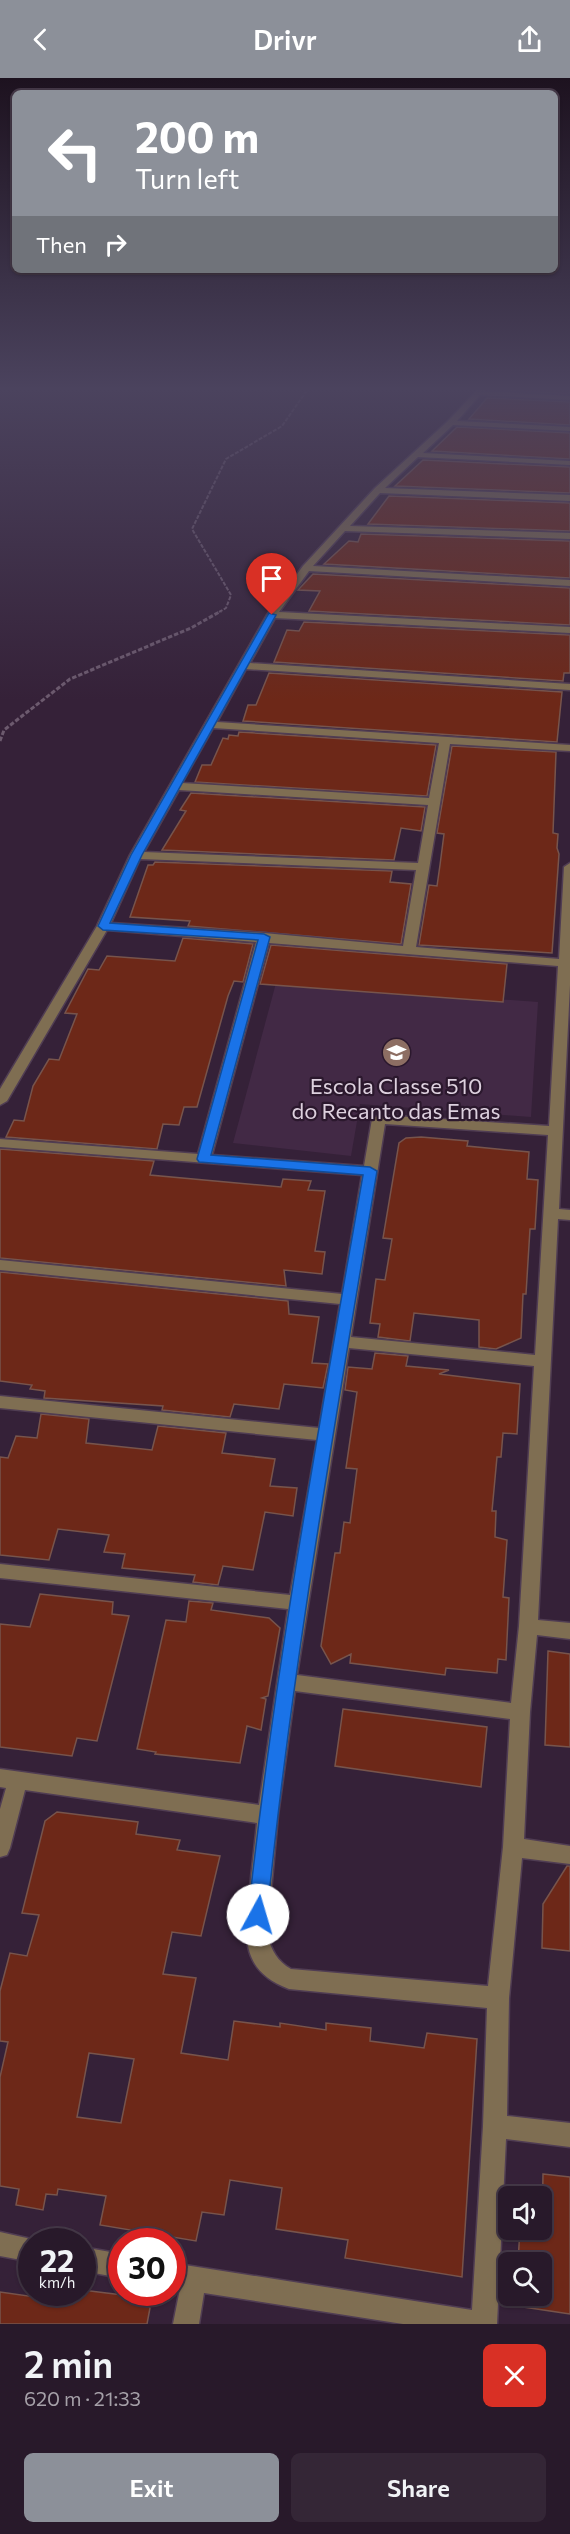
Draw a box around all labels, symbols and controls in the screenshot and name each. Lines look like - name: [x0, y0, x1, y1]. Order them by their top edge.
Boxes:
- icon: back: [24, 23, 57, 56]
- text: Drivr: [253, 23, 317, 56]
- icon: share: [513, 23, 546, 56]
- text: 200 m: [135, 110, 259, 162]
- icon: left: [36, 114, 114, 192]
- text: Turn left: [135, 162, 239, 195]
- icon: right: [99, 228, 132, 261]
- text: Then: [36, 231, 87, 258]
- pin: [246, 553, 297, 615]
- icon: arrive: [255, 562, 288, 595]
- school or university icon: Escola Classe 510 do Recanto das Emas: [380, 1037, 412, 1069]
- place label: Escola Classe 510 do Recanto das Emas: [291, 1072, 501, 1124]
- position arrow: [226, 1883, 290, 1947]
- map controls: [498, 2186, 552, 2306]
- button: sound: [498, 2186, 552, 2240]
- speed limit sign: 30: [108, 2228, 186, 2306]
- text: 22: [40, 2241, 74, 2278]
- button: search: [498, 2252, 552, 2306]
- text: km/h: [39, 2273, 75, 2291]
- text: 2 min: [24, 2341, 113, 2385]
- button: close: [483, 2344, 546, 2407]
- text: 620 m · 21:33: [24, 2386, 141, 2410]
- button: Exit: [24, 2453, 279, 2522]
- button: Share: [291, 2453, 546, 2522]

